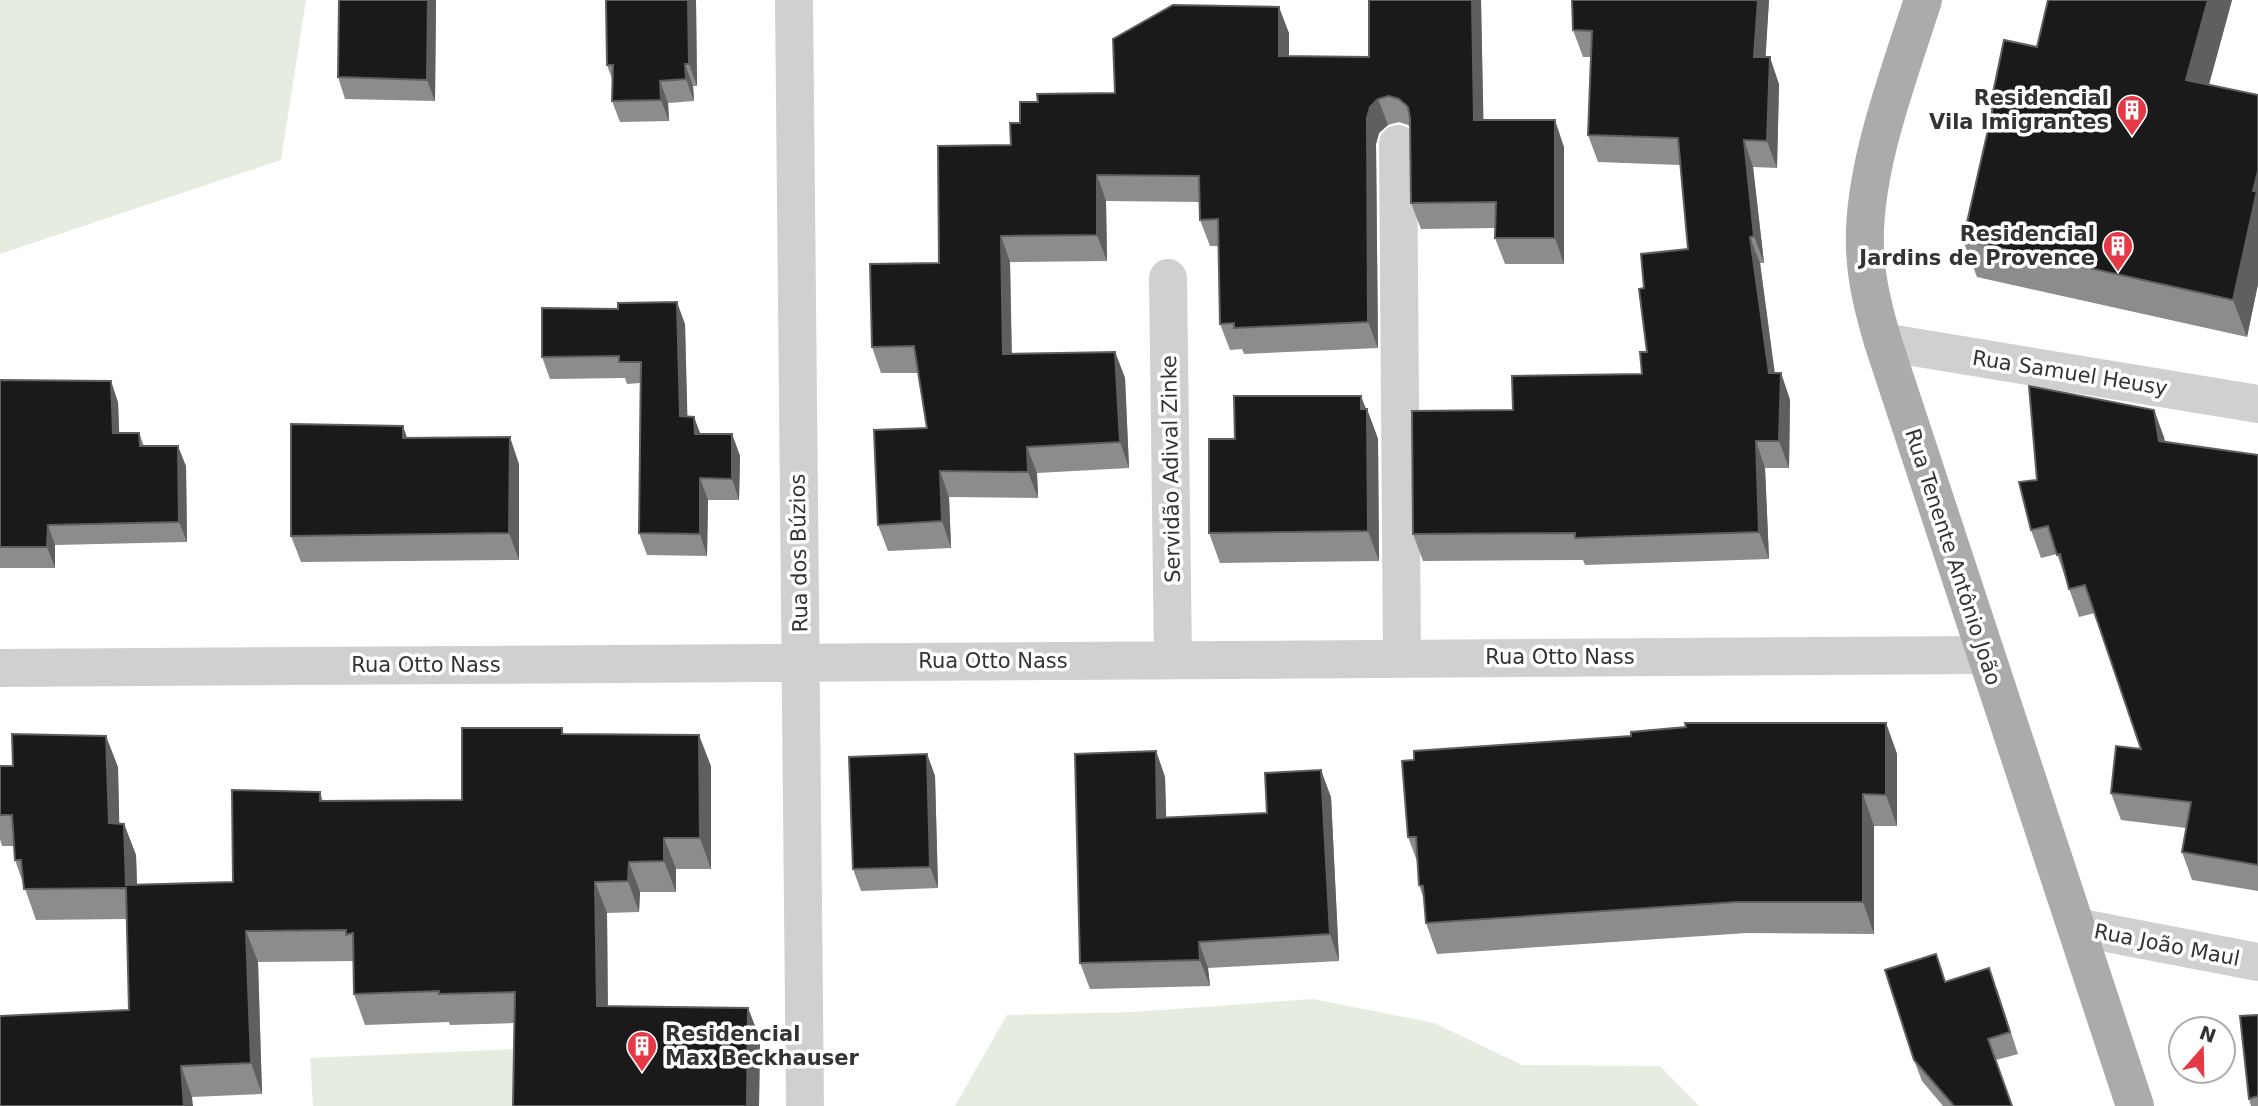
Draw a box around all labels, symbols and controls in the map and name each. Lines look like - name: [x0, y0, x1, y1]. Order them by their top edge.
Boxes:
- place label: Residencial Vila Imigrantes: [1929, 86, 2109, 134]
- building icon: Residencial Vila Imigrantes: [2115, 93, 2149, 137]
- place label: Residencial Jardins de Provence: [1857, 222, 2095, 270]
- building icon: Residencial Jardins de Provence: [2101, 229, 2135, 273]
- street label: Rua Samuel Heusy: [1971, 346, 2169, 400]
- street label: Servidão Adival Zinke: [1157, 355, 1185, 583]
- street label: Rua Tenente Antônio João: [1900, 426, 2006, 688]
- street label: Rua dos Búzios: [786, 473, 812, 633]
- street label: Rua Otto Nass: [1485, 645, 1635, 669]
- street label: Rua Otto Nass: [918, 649, 1068, 673]
- street label: Rua Otto Nass: [351, 653, 501, 677]
- street label: Rua João Maul: [2092, 919, 2242, 971]
- north arrow: [2167, 1015, 2237, 1085]
- text: N: [2197, 1021, 2219, 1047]
- place label: Residencial Max Beckhauser: [665, 1022, 859, 1070]
- building icon: Residencial Max Beckhauser: [625, 1029, 659, 1073]

